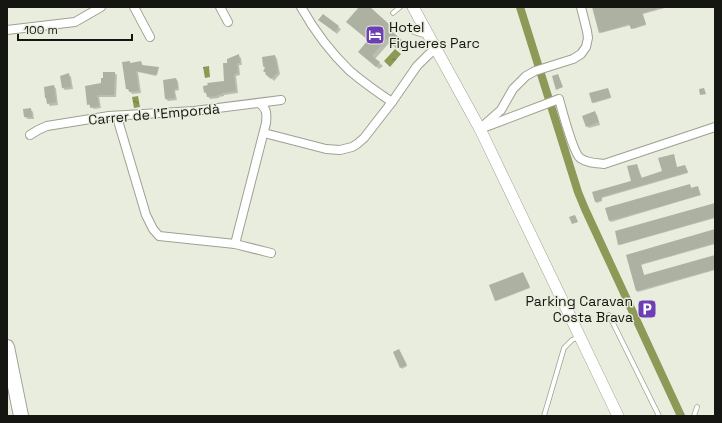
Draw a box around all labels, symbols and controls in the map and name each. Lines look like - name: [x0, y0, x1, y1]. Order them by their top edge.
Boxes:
- scale bar: [18, 16, 132, 42]
- place label: Hotel Figueres Parc: [389, 18, 480, 52]
- text: 100 m: [24, 22, 58, 38]
- hotel icon: Hotel Figueres Parc: [364, 24, 386, 46]
- street label: Carrer de l'Empordà: [87, 99, 221, 129]
- place label: Parking Caravan Costa Brava: [526, 292, 633, 326]
- parking icon: Parking Caravan Costa Brava: [636, 298, 658, 320]

